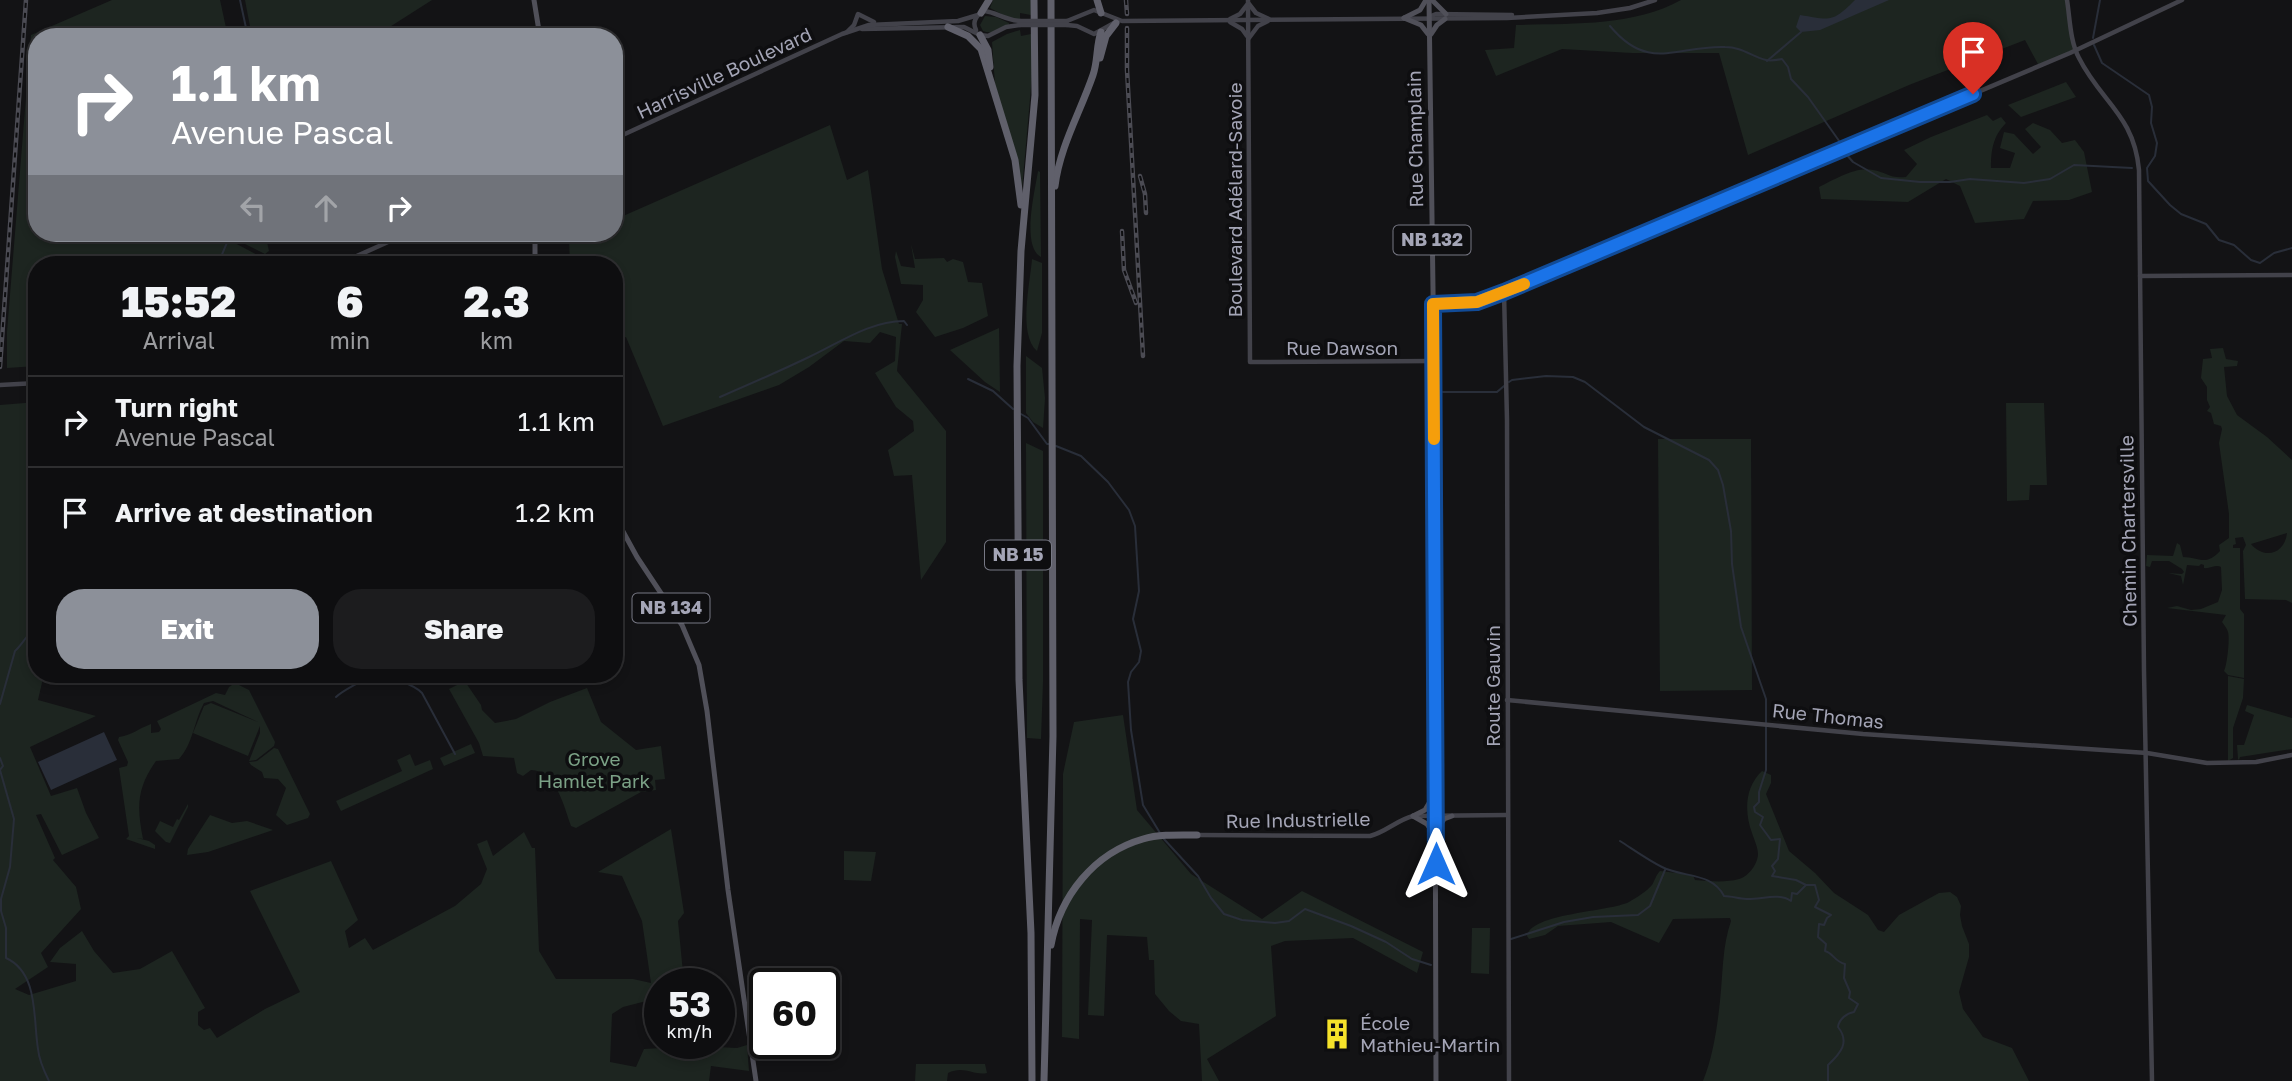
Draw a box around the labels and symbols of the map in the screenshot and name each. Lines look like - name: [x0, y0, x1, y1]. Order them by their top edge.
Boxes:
- street label: Harrisville Boulevard: [633, 22, 815, 123]
- pin: [1943, 22, 2003, 94]
- street label: Rue Champlain: [1402, 70, 1427, 208]
- street label: Boulevard Adélard-Savoie: [1223, 82, 1246, 318]
- road number: NB 132: [1394, 226, 1470, 254]
- street label: Rue Dawson: [1286, 336, 1398, 359]
- street label: Chemin Chartersville: [2114, 435, 2141, 627]
- road number: NB 15: [985, 540, 1051, 570]
- road number: NB 134: [632, 594, 710, 622]
- street label: Route Gauvin: [1481, 625, 1504, 747]
- street label: Rue Thomas: [1771, 698, 1885, 733]
- park label: Grove Hamlet Park: [538, 747, 650, 792]
- street label: Rue Industrielle: [1225, 807, 1371, 832]
- position arrow: [1399, 827, 1473, 901]
- speed limit sign: 60: [749, 968, 840, 1059]
- place label: École Mathieu-Martin: [1360, 1011, 1500, 1056]
- building icon: École Mathieu-Martin: [1320, 1017, 1354, 1051]

